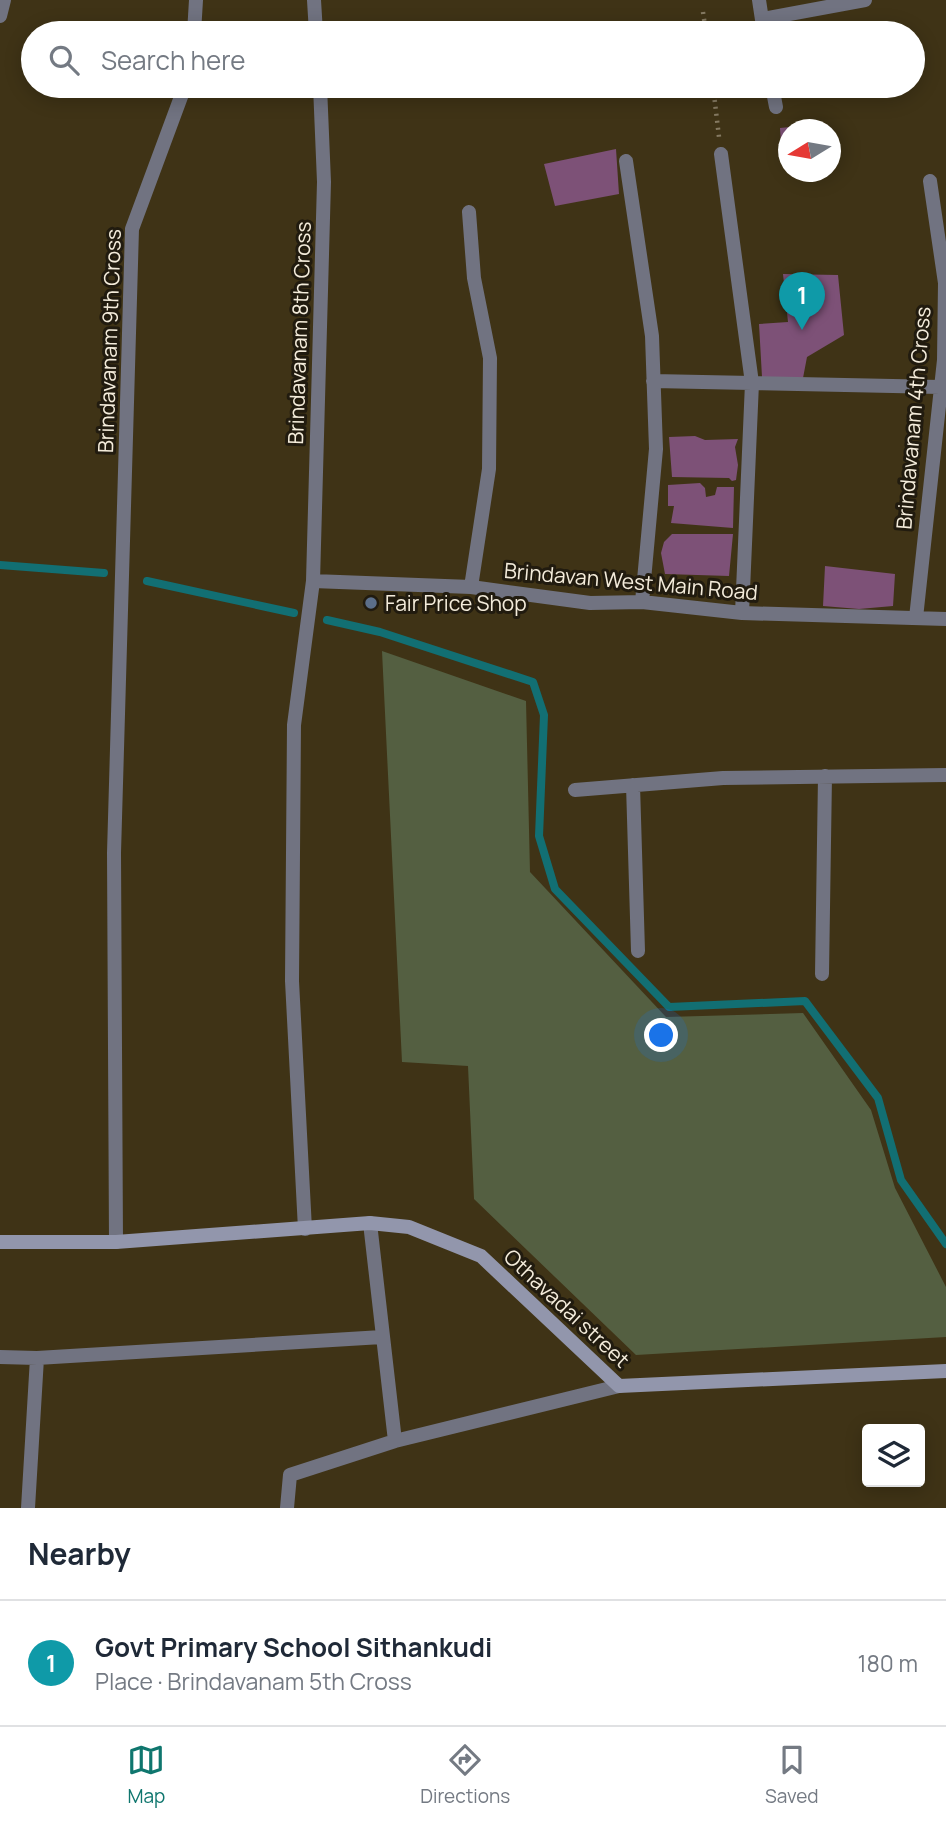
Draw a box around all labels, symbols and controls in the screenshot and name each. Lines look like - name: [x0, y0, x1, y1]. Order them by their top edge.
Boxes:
- search box: [21, 21, 925, 98]
- icon: search: [45, 41, 83, 79]
- text: Search here: [101, 42, 246, 78]
- north arrow: [778, 119, 841, 182]
- street label: Brindavanam 8th Cross: [281, 221, 317, 445]
- street label: Brindavanam 9th Cross: [91, 228, 127, 454]
- pin: 1: [779, 272, 825, 330]
- street label: Brindavanam 4th Cross: [889, 305, 937, 531]
- street label: Brindavan West Main Road: [503, 556, 759, 606]
- place label: Fair Price Shop: [385, 589, 527, 617]
- marker: Fair Price Shop: [363, 595, 379, 611]
- your location: [644, 1018, 678, 1052]
- street label: Othavadai street: [498, 1243, 636, 1373]
- map controls: [862, 1424, 925, 1487]
- button: layers: [862, 1424, 925, 1487]
- text: Nearby: [28, 1533, 131, 1574]
- text: Govt Primary School Sithankudi: [95, 1629, 492, 1665]
- text: 1: [46, 1647, 56, 1679]
- text: 180 m: [858, 1647, 918, 1679]
- text: Place · Brindavanam 5th Cross: [95, 1665, 412, 1697]
- tab: Map: [127, 1741, 165, 1809]
- tab: Directions: [420, 1741, 510, 1809]
- tab: Saved: [765, 1741, 819, 1809]

